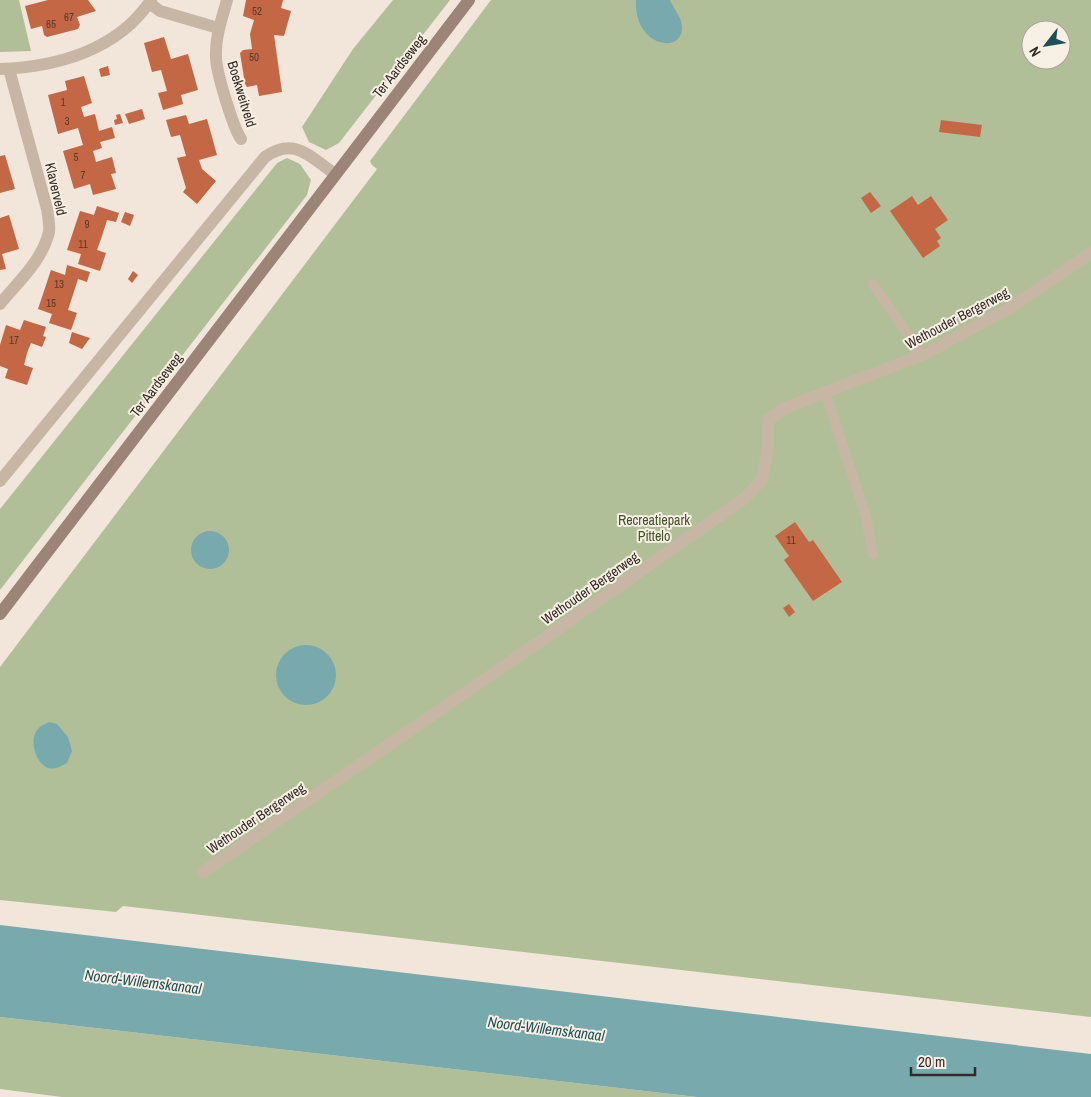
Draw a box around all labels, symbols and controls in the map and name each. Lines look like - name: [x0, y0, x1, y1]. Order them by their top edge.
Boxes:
- house number: 52: [252, 4, 262, 18]
- house number: 67: [64, 10, 74, 24]
- house number: 65: [46, 17, 56, 31]
- north arrow: [1021, 20, 1071, 70]
- street label: Ter Aardseweg: [369, 30, 430, 101]
- text: N: [1025, 44, 1045, 60]
- house number: 50: [249, 50, 259, 64]
- street label: Boekweitveld: [223, 59, 261, 129]
- house number: 1: [60, 95, 66, 109]
- house number: 3: [64, 114, 70, 128]
- house number: 5: [73, 150, 79, 164]
- street label: Klaverveld: [41, 161, 71, 217]
- house number: 7: [80, 168, 86, 182]
- house number: 9: [84, 217, 90, 231]
- house number: 11: [78, 237, 88, 251]
- house number: 13: [54, 277, 64, 291]
- street label: Wethouder Bergerweg: [902, 283, 1012, 353]
- house number: 15: [46, 296, 56, 310]
- house number: 17: [9, 333, 19, 347]
- street label: Ter Aardseweg: [126, 349, 186, 421]
- park label: Recreatiepark Pittelo: [618, 511, 690, 545]
- house number: 11: [786, 533, 796, 547]
- street label: Wethouder Bergerweg: [538, 547, 643, 628]
- street label: Wethouder Bergerweg: [203, 778, 309, 858]
- water label: Noord-Willemskanaal: [84, 964, 203, 999]
- water label: Noord-Willemskanaal: [487, 1011, 606, 1046]
- scale bar: [911, 1044, 975, 1076]
- text: 20 m: [918, 1051, 945, 1072]

